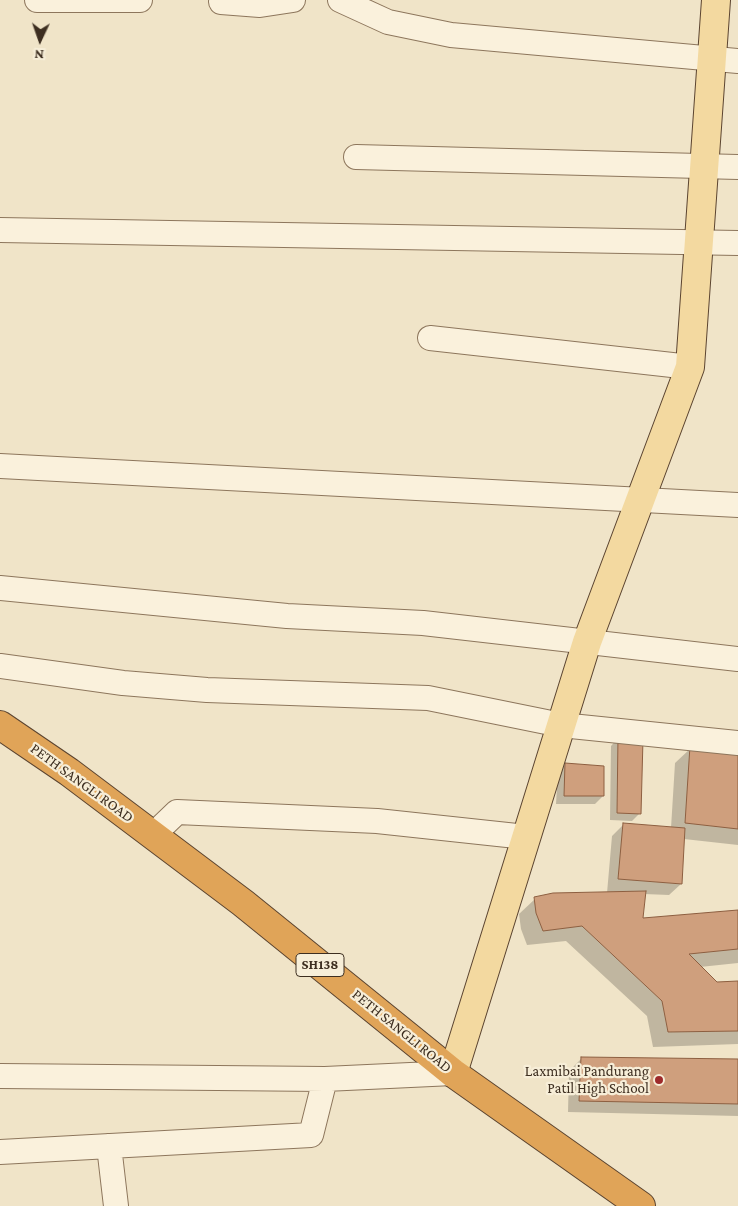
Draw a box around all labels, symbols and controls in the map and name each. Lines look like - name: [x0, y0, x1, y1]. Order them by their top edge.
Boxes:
- north arrow: [15, 15, 65, 65]
- text: N: [34, 47, 44, 63]
- street label: PETH SANGLI ROAD: [27, 740, 137, 826]
- road number: SH138: [296, 954, 344, 976]
- street label: PETH SANGLI ROAD: [349, 985, 455, 1077]
- place label: Laxmibai Pandurang Patil High School: [525, 1062, 649, 1097]
- marker: Laxmibai Pandurang Patil High School: [653, 1074, 665, 1086]

